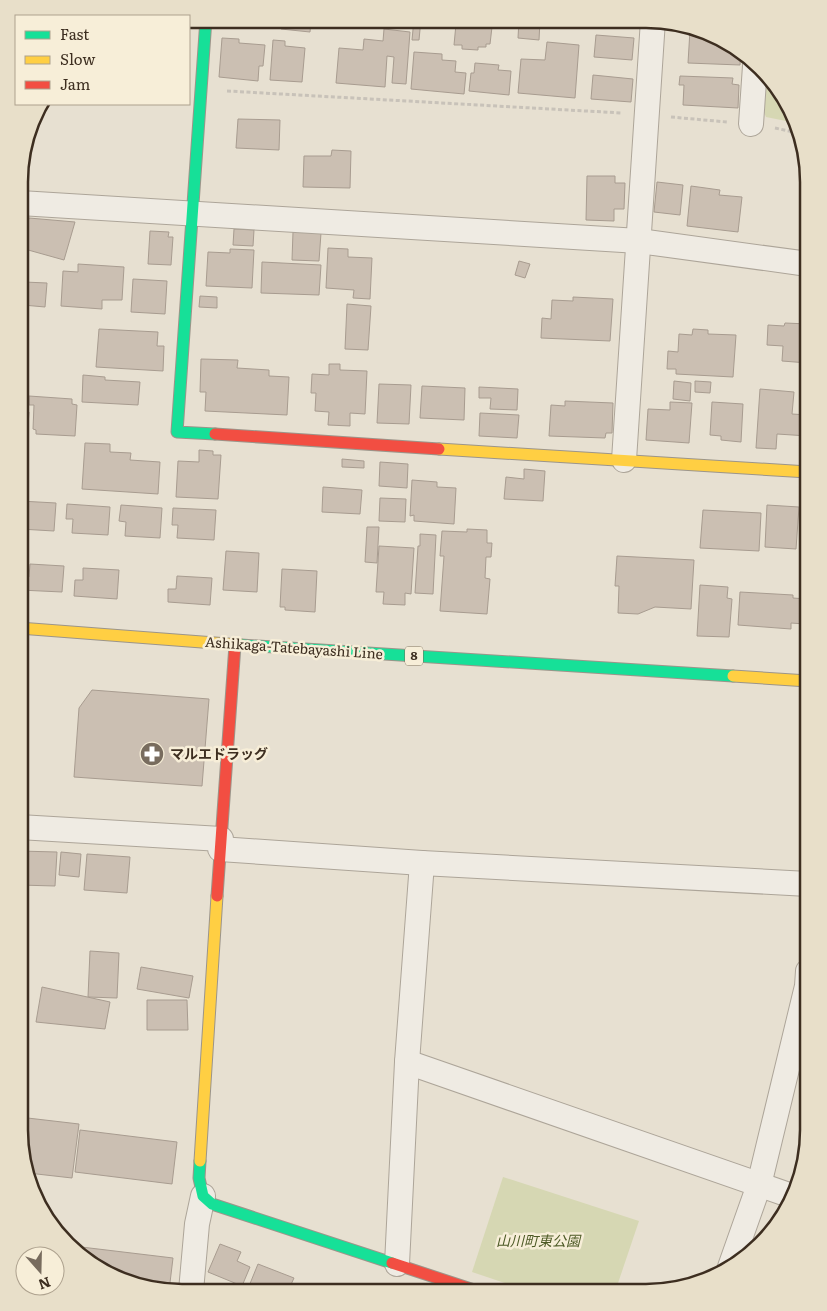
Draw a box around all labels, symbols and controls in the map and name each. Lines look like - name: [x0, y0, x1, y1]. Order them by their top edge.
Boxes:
- legend: [15, 15, 190, 105]
- text: Fast: [60, 22, 89, 45]
- text: Slow: [60, 47, 95, 70]
- text: Jam: [60, 72, 91, 95]
- street label: Ashikaga-Tatebayashi Line: [204, 631, 384, 663]
- road number: 8: [405, 646, 423, 666]
- pharmacy icon: マルエドラッグ: [139, 741, 165, 767]
- place label: マルエドラッグ: [170, 743, 268, 763]
- park label: 山川町東公園: [496, 1230, 582, 1250]
- north arrow: [15, 1246, 65, 1296]
- text: N: [36, 1273, 54, 1296]

